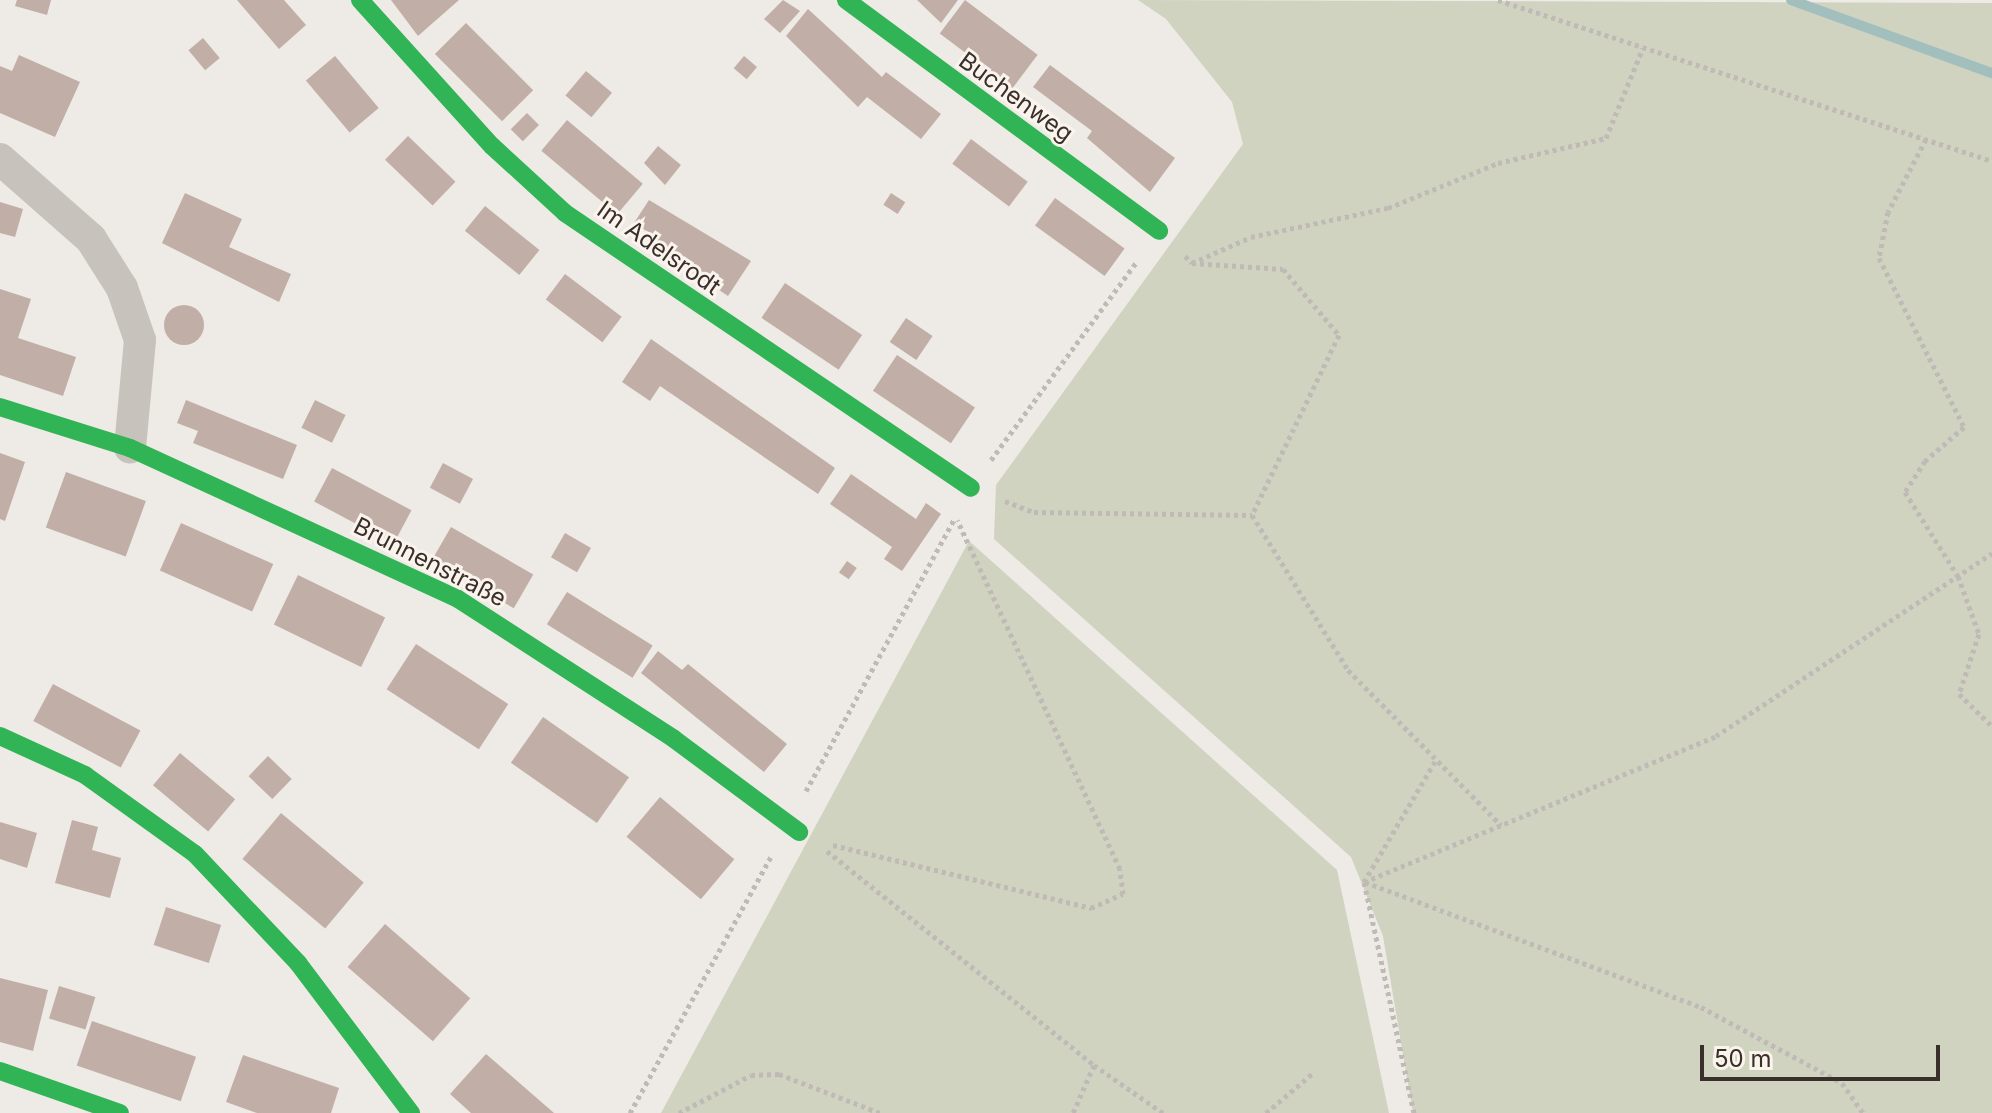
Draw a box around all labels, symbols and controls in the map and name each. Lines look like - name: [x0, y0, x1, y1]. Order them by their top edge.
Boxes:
- street label: Buchenweg: [953, 46, 1079, 148]
- street label: Im Adelsrodt: [592, 195, 726, 301]
- street label: Brunnenstraße: [349, 511, 511, 613]
- scale bar: [1704, 1029, 1944, 1079]
- text: 50 m: [1714, 1044, 1772, 1073]

